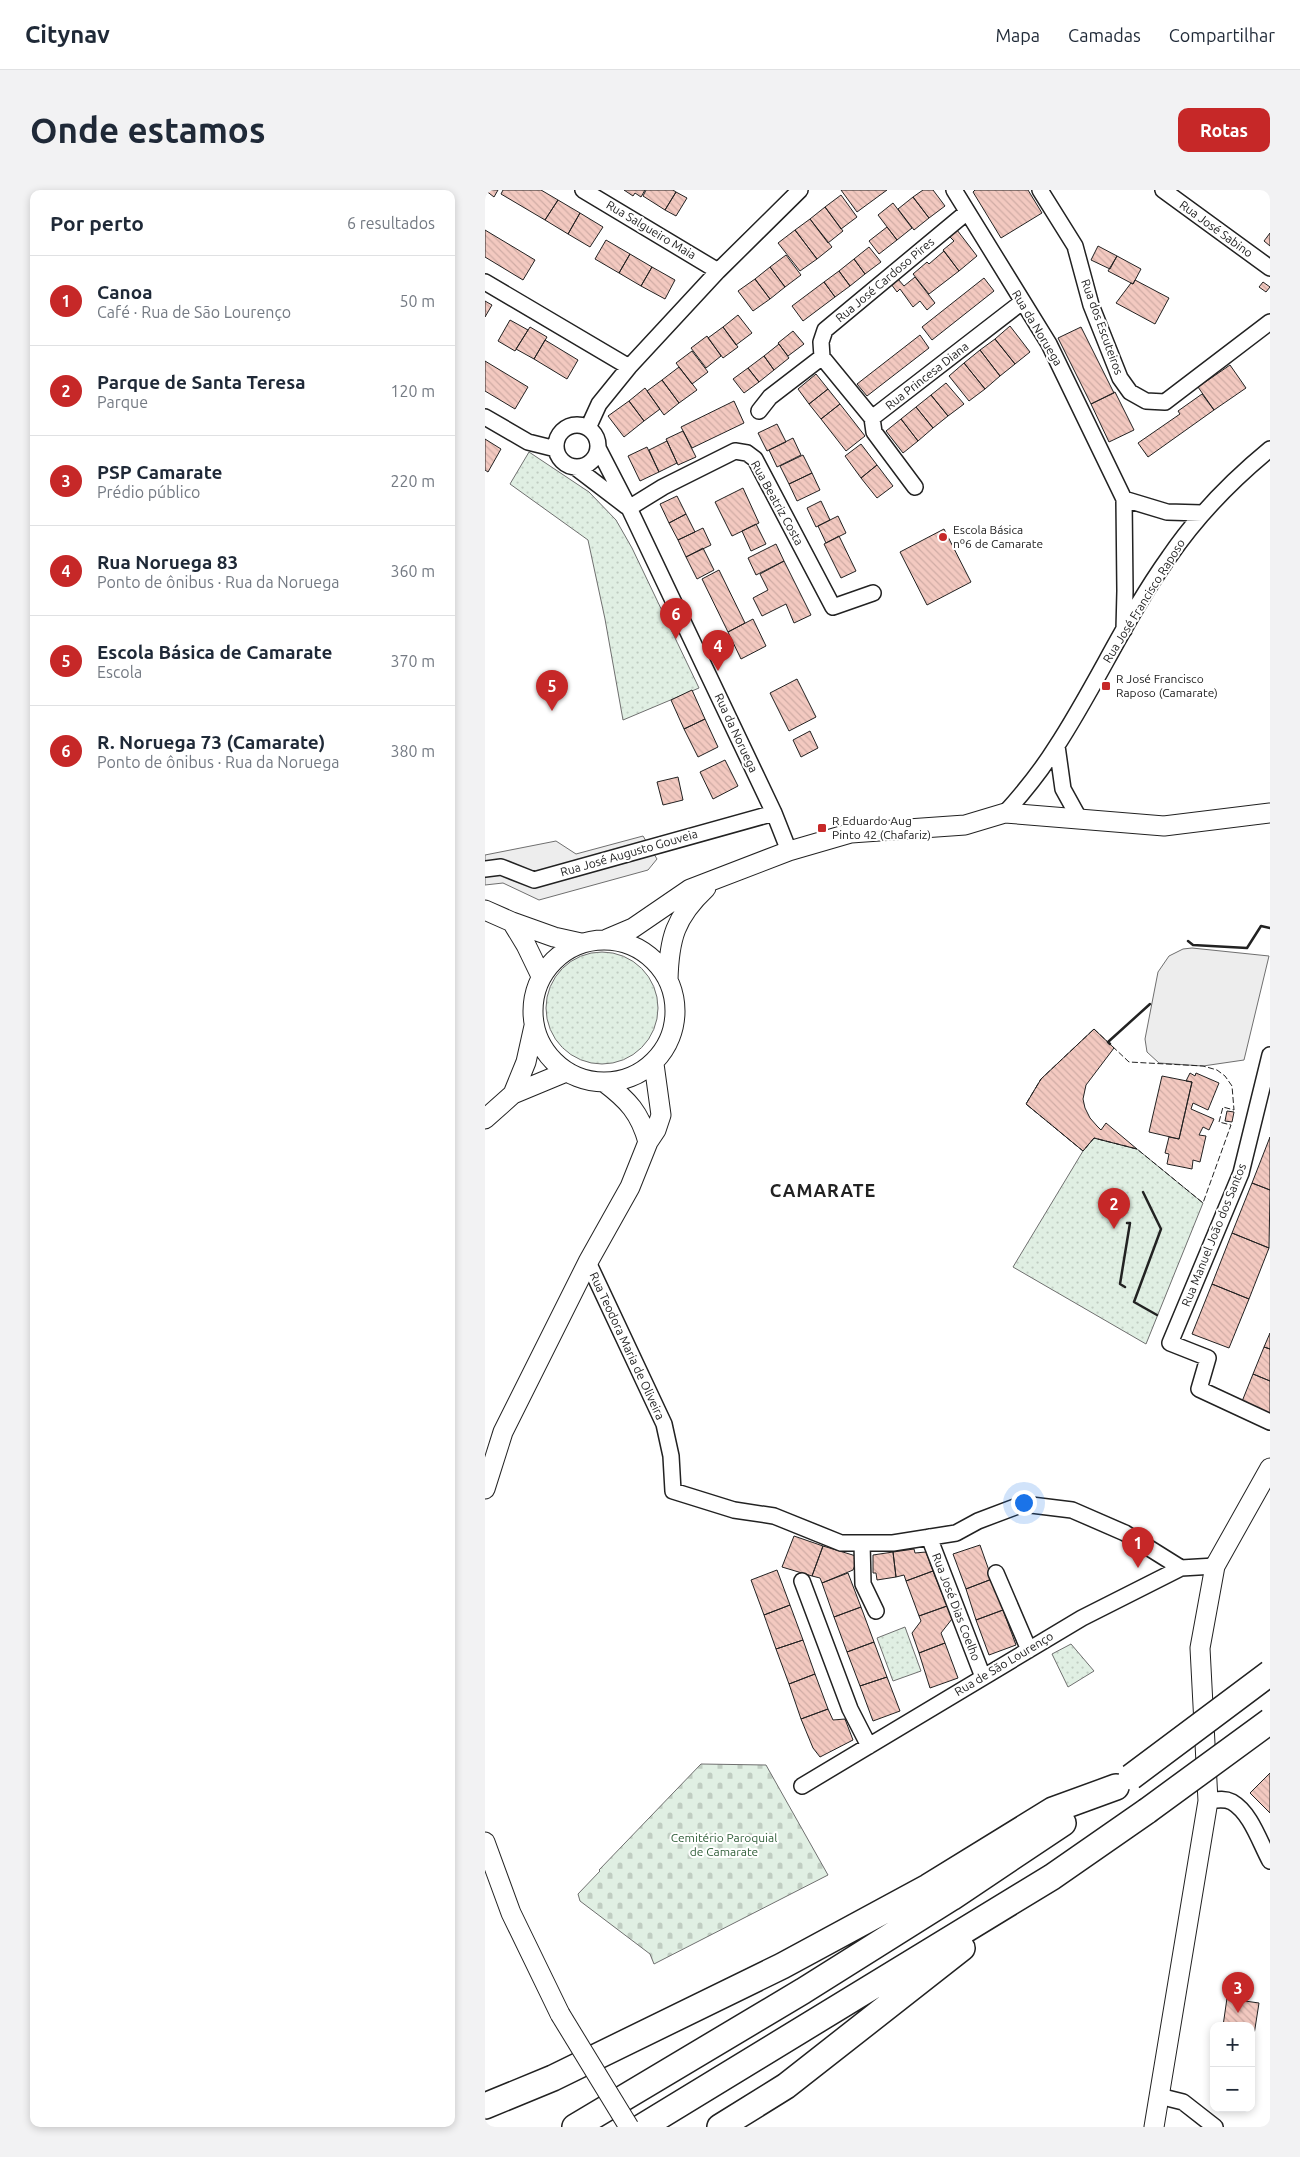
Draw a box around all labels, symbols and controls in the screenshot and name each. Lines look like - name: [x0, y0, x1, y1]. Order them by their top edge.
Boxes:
- text: Citynav: [25, 21, 110, 48]
- text: Mapa: [995, 25, 1040, 45]
- text: Camadas: [1068, 25, 1141, 45]
- text: Compartilhar: [1169, 25, 1275, 45]
- button: Rotas: [1178, 108, 1270, 152]
- text: Onde estamos: [30, 110, 265, 150]
- street label: Rua Salgueiro Maia: [604, 198, 698, 261]
- street label: Rua José Sabino: [1177, 198, 1255, 259]
- text: Por perto: [50, 211, 144, 235]
- text: 6 resultados: [347, 214, 435, 232]
- street label: Rua José Cardoso Pires: [833, 235, 936, 325]
- street label: Rua dos Escuteiros: [1079, 277, 1126, 376]
- text: Canoa: [97, 281, 152, 303]
- street label: Rua da Noruega: [1010, 288, 1065, 368]
- text: 1: [61, 292, 71, 310]
- text: 50 m: [399, 292, 435, 310]
- text: Café · Rua de São Lourenço: [97, 303, 291, 321]
- street label: Rua Princesa Diana: [883, 339, 971, 412]
- text: Parque de Santa Teresa: [97, 371, 306, 393]
- text: 2: [61, 382, 71, 400]
- text: 120 m: [390, 382, 435, 400]
- text: Parque: [97, 393, 148, 411]
- street label: Rua Beatriz Costa: [749, 458, 806, 547]
- text: PSP Camarate: [97, 461, 222, 483]
- text: 3: [61, 472, 71, 490]
- text: 220 m: [390, 472, 435, 490]
- text: Prédio público: [97, 483, 200, 501]
- place label: Escola Básica nº6 de Camarate: [953, 523, 1043, 550]
- marker: Escola Básica nº6 de Camarate: [937, 531, 949, 543]
- street label: Rua José Francisco Raposo: [1100, 537, 1187, 665]
- text: Rua Noruega 83: [97, 551, 238, 573]
- text: 4: [61, 562, 71, 580]
- text: 360 m: [390, 562, 435, 580]
- text: Ponto de ônibus · Rua da Noruega: [97, 573, 340, 591]
- pin: 6: [660, 598, 692, 639]
- pin: 4: [702, 630, 734, 671]
- text: Escola Básica de Camarate: [97, 641, 332, 663]
- text: 5: [61, 652, 71, 670]
- text: 370 m: [390, 652, 435, 670]
- text: Escola: [97, 663, 142, 681]
- pin: 5: [536, 670, 568, 711]
- place label: R José Francisco Raposo (Camarate): [1116, 672, 1218, 700]
- marker: R José Francisco Raposo (Camarate): [1100, 680, 1112, 692]
- street label: Rua da Noruega: [712, 691, 760, 774]
- text: R. Noruega 73 (Camarate): [97, 731, 325, 753]
- text: 6: [61, 742, 71, 760]
- text: 380 m: [390, 742, 435, 760]
- text: Ponto de ônibus · Rua da Noruega: [97, 753, 340, 771]
- place label: R Eduardo Aug Pinto 42 (Chafariz): [832, 814, 931, 842]
- marker: R Eduardo Aug Pinto 42 (Chafariz): [816, 822, 828, 834]
- street label: Rua José Augusto Gouveia: [559, 827, 699, 878]
- street label: Rua Manuel João dos Santos: [1179, 1161, 1248, 1308]
- district label: CAMARATE: [770, 1180, 876, 1200]
- pin: 2: [1098, 1188, 1130, 1229]
- street label: Rua Teodora Maria de Oliveira: [587, 1270, 667, 1422]
- your location: [1011, 1490, 1037, 1516]
- pin: 1: [1122, 1527, 1154, 1568]
- street label: Rua José Dias Coelho: [930, 1551, 983, 1662]
- street label: Rua de São Lourenço: [952, 1629, 1055, 1698]
- park label: Cemitério Paroquial de Camarate: [671, 1831, 777, 1858]
- pin: 3: [1222, 1972, 1254, 2013]
- map controls: [1210, 2022, 1255, 2112]
- button: +: [1210, 2022, 1255, 2067]
- button: −: [1210, 2067, 1255, 2112]

